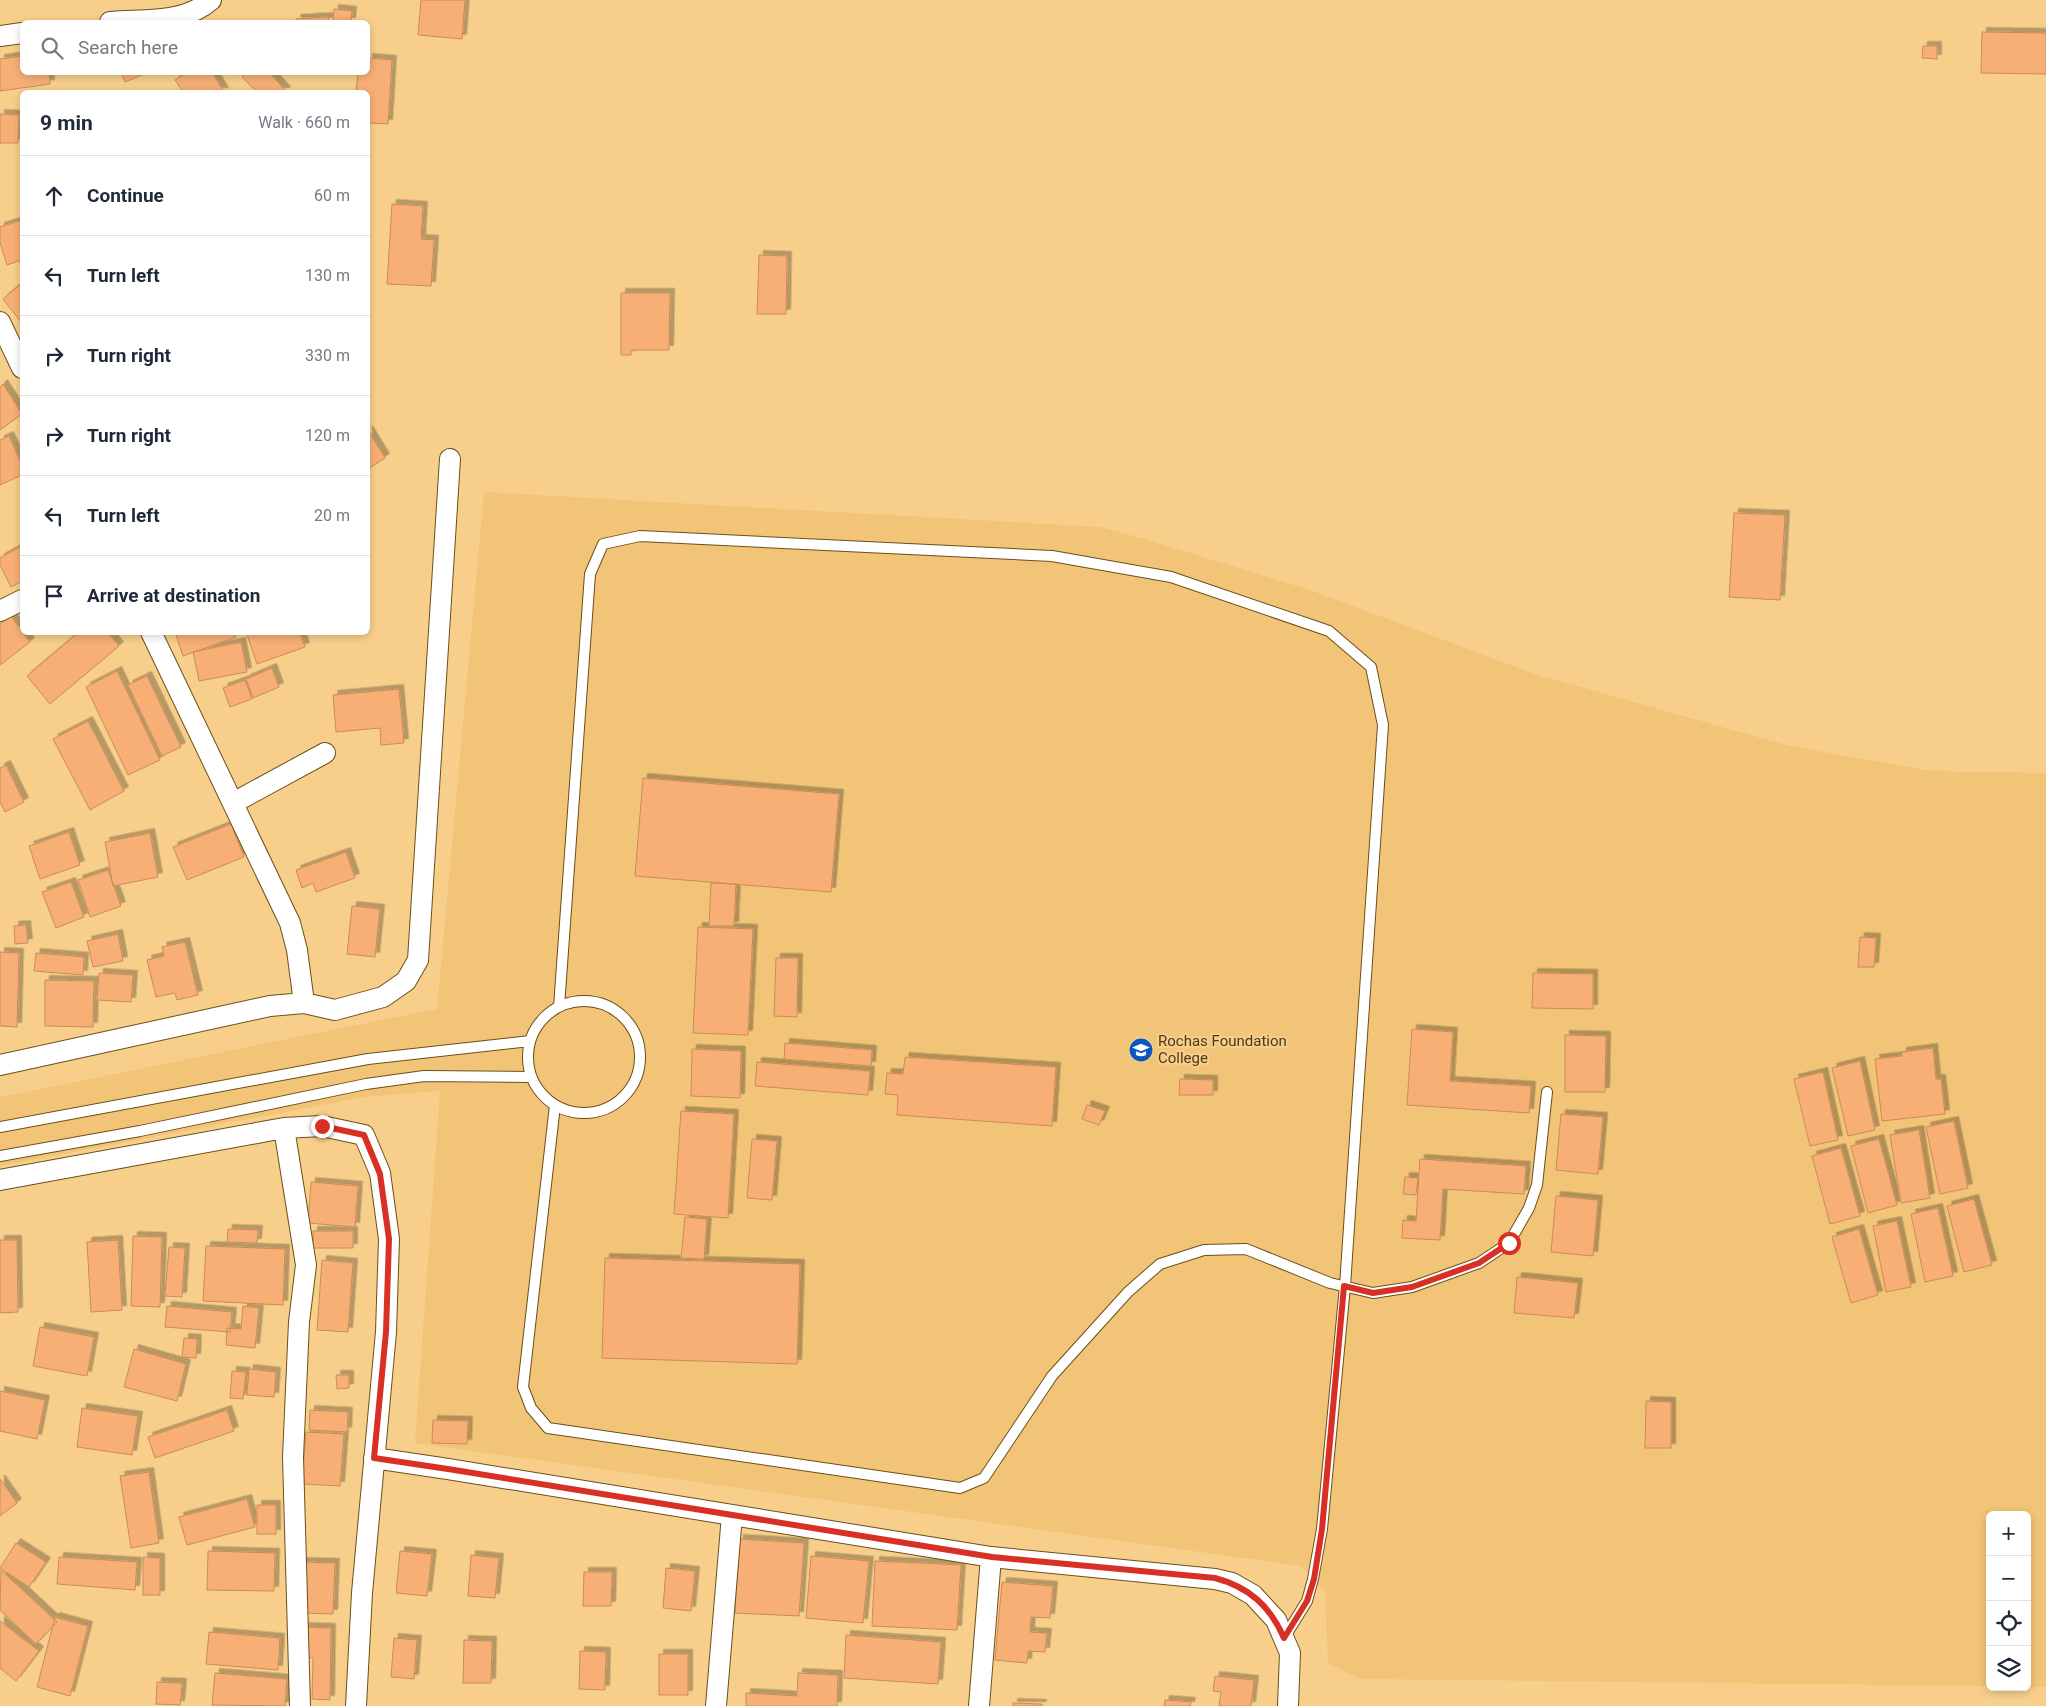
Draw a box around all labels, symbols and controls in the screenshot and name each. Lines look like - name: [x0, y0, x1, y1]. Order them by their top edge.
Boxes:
- search box: [20, 20, 370, 75]
- icon: search: [38, 34, 66, 62]
- text: Search here: [78, 36, 178, 59]
- text: 9 min: [40, 111, 93, 135]
- text: Walk · 660 m: [258, 113, 350, 132]
- icon: ahead: [40, 182, 68, 210]
- text: Continue: [87, 184, 164, 207]
- text: 60 m: [314, 186, 350, 205]
- icon: left: [40, 262, 68, 290]
- text: Turn left: [87, 264, 160, 287]
- text: 130 m: [305, 266, 350, 285]
- icon: right: [40, 342, 68, 370]
- text: Turn right: [87, 344, 171, 367]
- text: 330 m: [305, 346, 350, 365]
- icon: right: [40, 422, 68, 450]
- text: Turn right: [87, 424, 171, 447]
- text: 120 m: [305, 426, 350, 445]
- icon: left: [40, 502, 68, 530]
- text: Turn left: [87, 504, 160, 527]
- text: 20 m: [314, 506, 350, 525]
- icon: arrive: [40, 582, 68, 610]
- text: Arrive at destination: [87, 584, 260, 607]
- place label: Rochas Foundation College: [1158, 1032, 1287, 1067]
- school or university icon: Rochas Foundation College: [1128, 1037, 1154, 1063]
- route end: [311, 1115, 334, 1138]
- route start: [1498, 1232, 1521, 1255]
- map controls: [1986, 1511, 2031, 1691]
- button: +: [1986, 1511, 2031, 1556]
- button: −: [1986, 1556, 2031, 1601]
- button: locate: [1986, 1601, 2031, 1646]
- button: layers: [1986, 1646, 2031, 1691]

